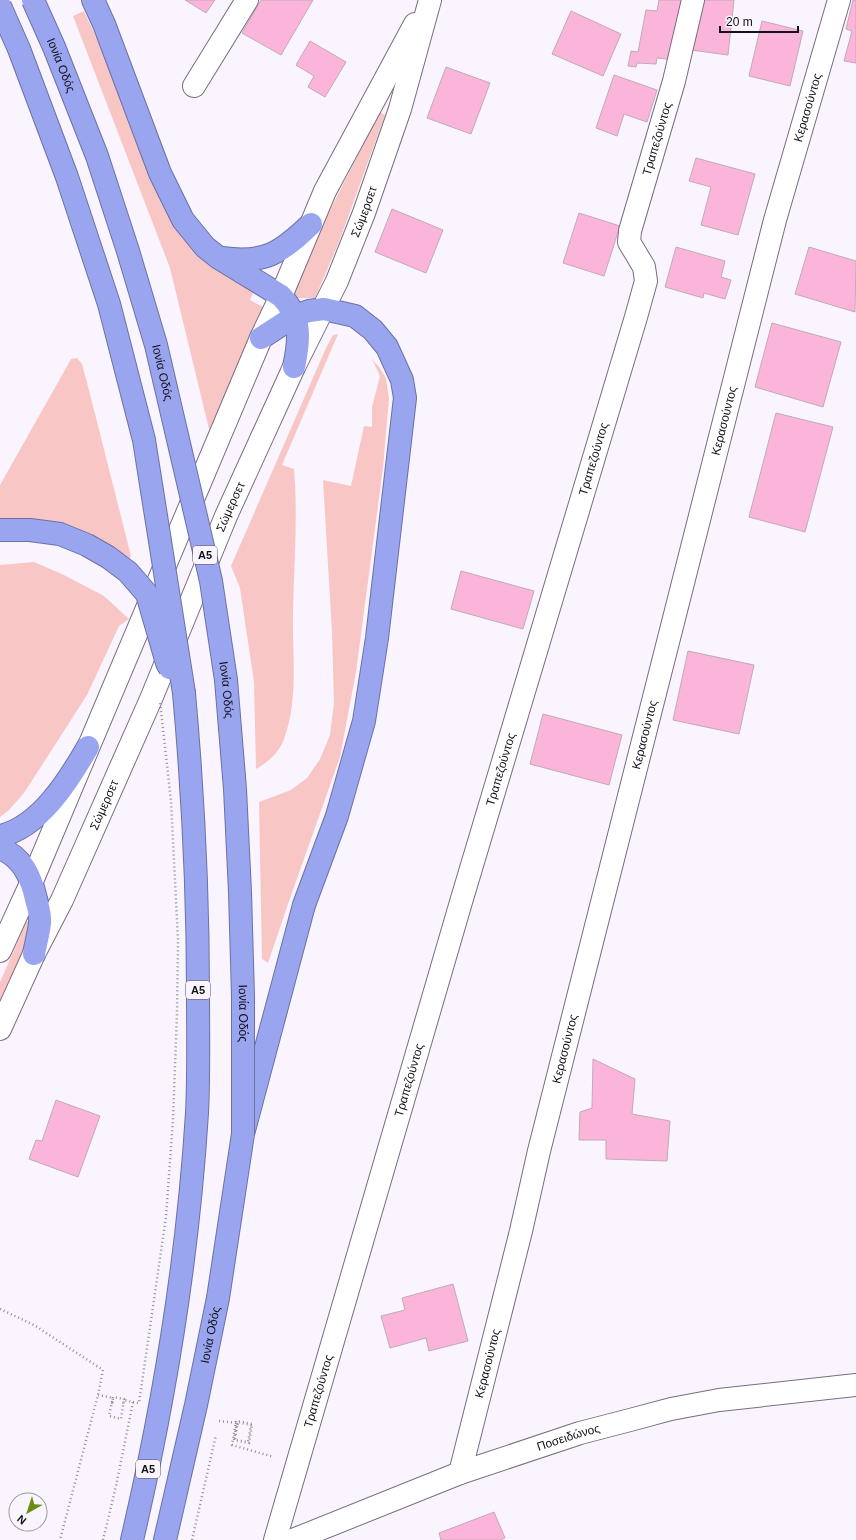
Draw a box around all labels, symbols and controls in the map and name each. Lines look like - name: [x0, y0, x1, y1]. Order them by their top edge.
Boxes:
- scale bar: [720, 8, 798, 34]
- text: 20 m: [726, 15, 753, 29]
- street label: Ιονία Οδός: [44, 36, 78, 95]
- street label: Κερασούντος: [791, 72, 824, 144]
- street label: Τραπεζούντος: [640, 100, 674, 177]
- street label: Σώμερσετ: [348, 184, 380, 239]
- street label: Ιονία Οδός: [149, 343, 176, 402]
- street label: Κερασούντος: [709, 384, 740, 457]
- street label: Τραπεζούντος: [576, 421, 611, 497]
- street label: Σώμερσετ: [213, 479, 248, 534]
- road number: Α5: [193, 546, 217, 564]
- street label: Ιονία Οδός: [216, 660, 236, 719]
- street label: Κερασούντος: [629, 698, 660, 771]
- street label: Τραπεζούντος: [483, 731, 518, 808]
- street label: Σώμερσετ: [87, 778, 121, 832]
- road number: Α5: [186, 981, 210, 999]
- street label: Ιονία Οδός: [236, 984, 250, 1042]
- street label: Κερασούντος: [549, 1013, 580, 1085]
- street label: Τραπεζούντος: [392, 1042, 426, 1118]
- street label: Ιονία Οδός: [198, 1305, 223, 1365]
- street label: Κερασούντος: [472, 1327, 503, 1399]
- street label: Τραπεζούντος: [301, 1353, 336, 1429]
- street label: Ποσειδώνος: [535, 1421, 602, 1454]
- road number: Α5: [136, 1460, 160, 1478]
- north arrow: [8, 1492, 48, 1532]
- text: N: [15, 1513, 29, 1527]

